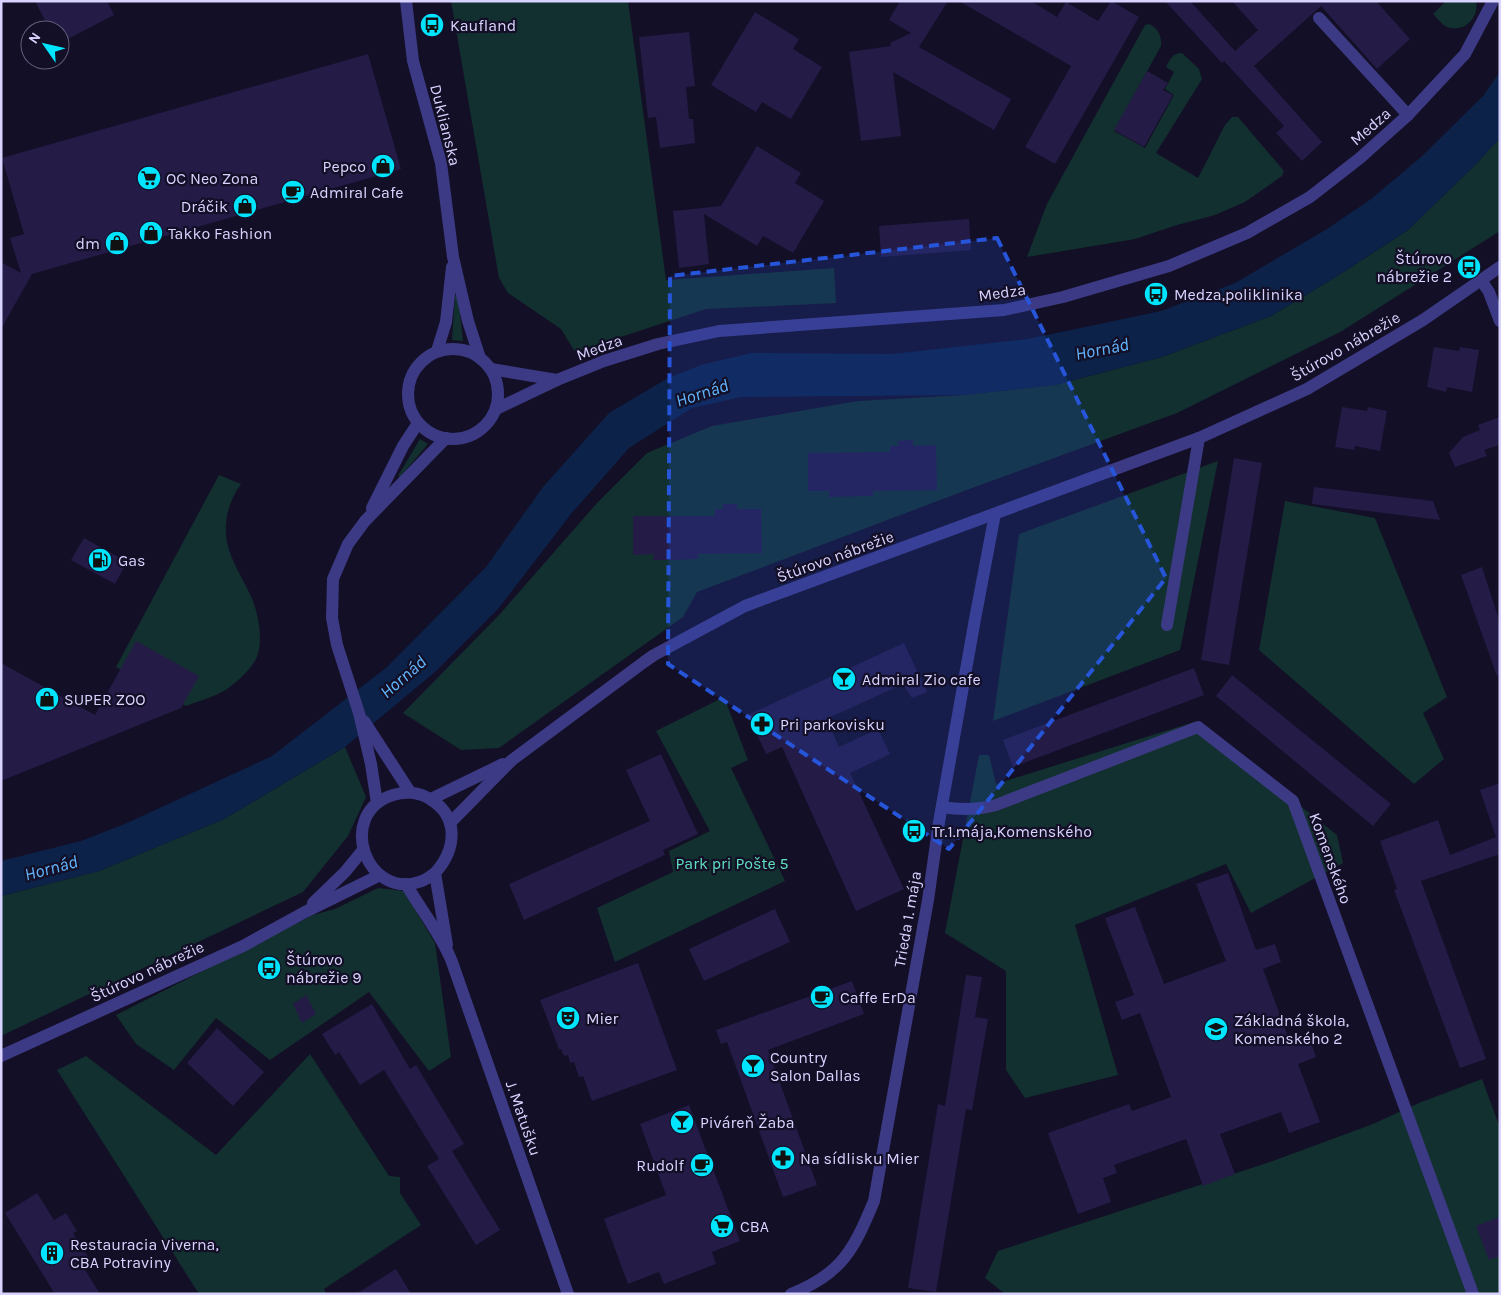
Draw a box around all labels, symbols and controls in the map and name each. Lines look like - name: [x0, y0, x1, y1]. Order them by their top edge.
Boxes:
- bus stop icon: Kaufland: [419, 12, 445, 38]
- place label: Kaufland: [450, 16, 516, 35]
- north arrow: [20, 20, 70, 70]
- text: N: [25, 29, 44, 47]
- street label: Duklianska: [426, 82, 465, 168]
- street label: Medza: [1346, 104, 1395, 149]
- shop icon: Pepco: [370, 153, 396, 179]
- place label: Pepco: [323, 157, 366, 176]
- supermarket icon: OC Neo Zona: [136, 165, 162, 191]
- place label: OC Neo Zona: [166, 169, 258, 188]
- cafe icon: Admiral Cafe: [280, 179, 306, 205]
- place label: Admiral Cafe: [310, 183, 404, 202]
- shop icon: Dráčik: [232, 193, 258, 219]
- place label: Dráčik: [181, 197, 228, 216]
- shop icon: Takko Fashion: [138, 220, 164, 246]
- place label: Takko Fashion: [168, 224, 272, 243]
- shop icon: dm: [104, 230, 130, 256]
- place label: dm: [76, 234, 100, 253]
- place label: Štúrovo nábrežie 2: [1376, 249, 1452, 286]
- bus stop icon: Štúrovo nábrežie 2: [1456, 254, 1482, 280]
- street label: Medza: [977, 280, 1027, 305]
- bus stop icon: Medza,poliklinika: [1143, 281, 1169, 307]
- place label: Medza,poliklinika: [1174, 285, 1303, 304]
- street label: Štúrovo nábrežie: [1287, 307, 1403, 385]
- street label: Medza: [574, 330, 625, 365]
- water label: Hornád: [1073, 333, 1131, 365]
- water label: Hornád: [673, 374, 732, 412]
- street label: Štúrovo nábrežie: [774, 527, 896, 586]
- fuel station icon: Gas: [87, 547, 113, 573]
- place label: Gas: [118, 551, 146, 570]
- water label: Hornád: [375, 651, 431, 703]
- bar icon: Admiral Zio cafe: [831, 666, 857, 692]
- place label: Admiral Zio cafe: [862, 670, 981, 689]
- shop icon: SUPER ZOO: [34, 686, 60, 712]
- place label: SUPER ZOO: [64, 690, 146, 709]
- pharmacy icon: Pri parkovisku: [749, 711, 775, 737]
- place label: Pri parkovisku: [780, 715, 885, 734]
- street label: Komenského: [1305, 810, 1356, 906]
- bus stop icon: Tr.1.mája,Komenského: [901, 818, 927, 844]
- place label: Tr.1.mája,Komenského: [932, 822, 1092, 841]
- water label: Hornád: [22, 850, 80, 886]
- park label: Park pri Pošte 5: [675, 854, 789, 873]
- street label: Trieda 1. mája: [890, 870, 925, 969]
- street label: Štúrovo nábrežie: [87, 937, 207, 1006]
- place label: Štúrovo nábrežie 9: [286, 950, 362, 987]
- bus stop icon: Štúrovo nábrežie 9: [256, 955, 282, 981]
- cafe icon: Caffe ErDa: [809, 984, 835, 1010]
- place label: Caffe ErDa: [840, 988, 916, 1007]
- theatre icon: Mier: [555, 1005, 581, 1031]
- place label: Mier: [586, 1009, 619, 1028]
- place label: Základná škola, Komenského 2: [1234, 1011, 1349, 1048]
- school or university icon: Základná škola, Komenského 2: [1203, 1016, 1229, 1042]
- place label: Country Salon Dallas: [770, 1048, 861, 1085]
- bar icon: Country Salon Dallas: [740, 1053, 766, 1079]
- street label: J. Matušku: [502, 1078, 545, 1158]
- bar icon: Piváreň Žaba: [669, 1109, 695, 1135]
- place label: Piváreň Žaba: [700, 1113, 795, 1132]
- pharmacy icon: Na sídlisku Mier: [770, 1145, 796, 1171]
- place label: Na sídlisku Mier: [800, 1149, 919, 1168]
- cafe icon: Rudolf: [689, 1152, 715, 1178]
- place label: Rudolf: [636, 1156, 685, 1175]
- supermarket icon: CBA: [709, 1213, 735, 1239]
- place label: CBA: [740, 1217, 769, 1236]
- place label: Restauracia Viverna, CBA Potraviny: [70, 1235, 219, 1272]
- building icon: Restauracia Viverna, CBA Potraviny: [39, 1240, 65, 1266]

